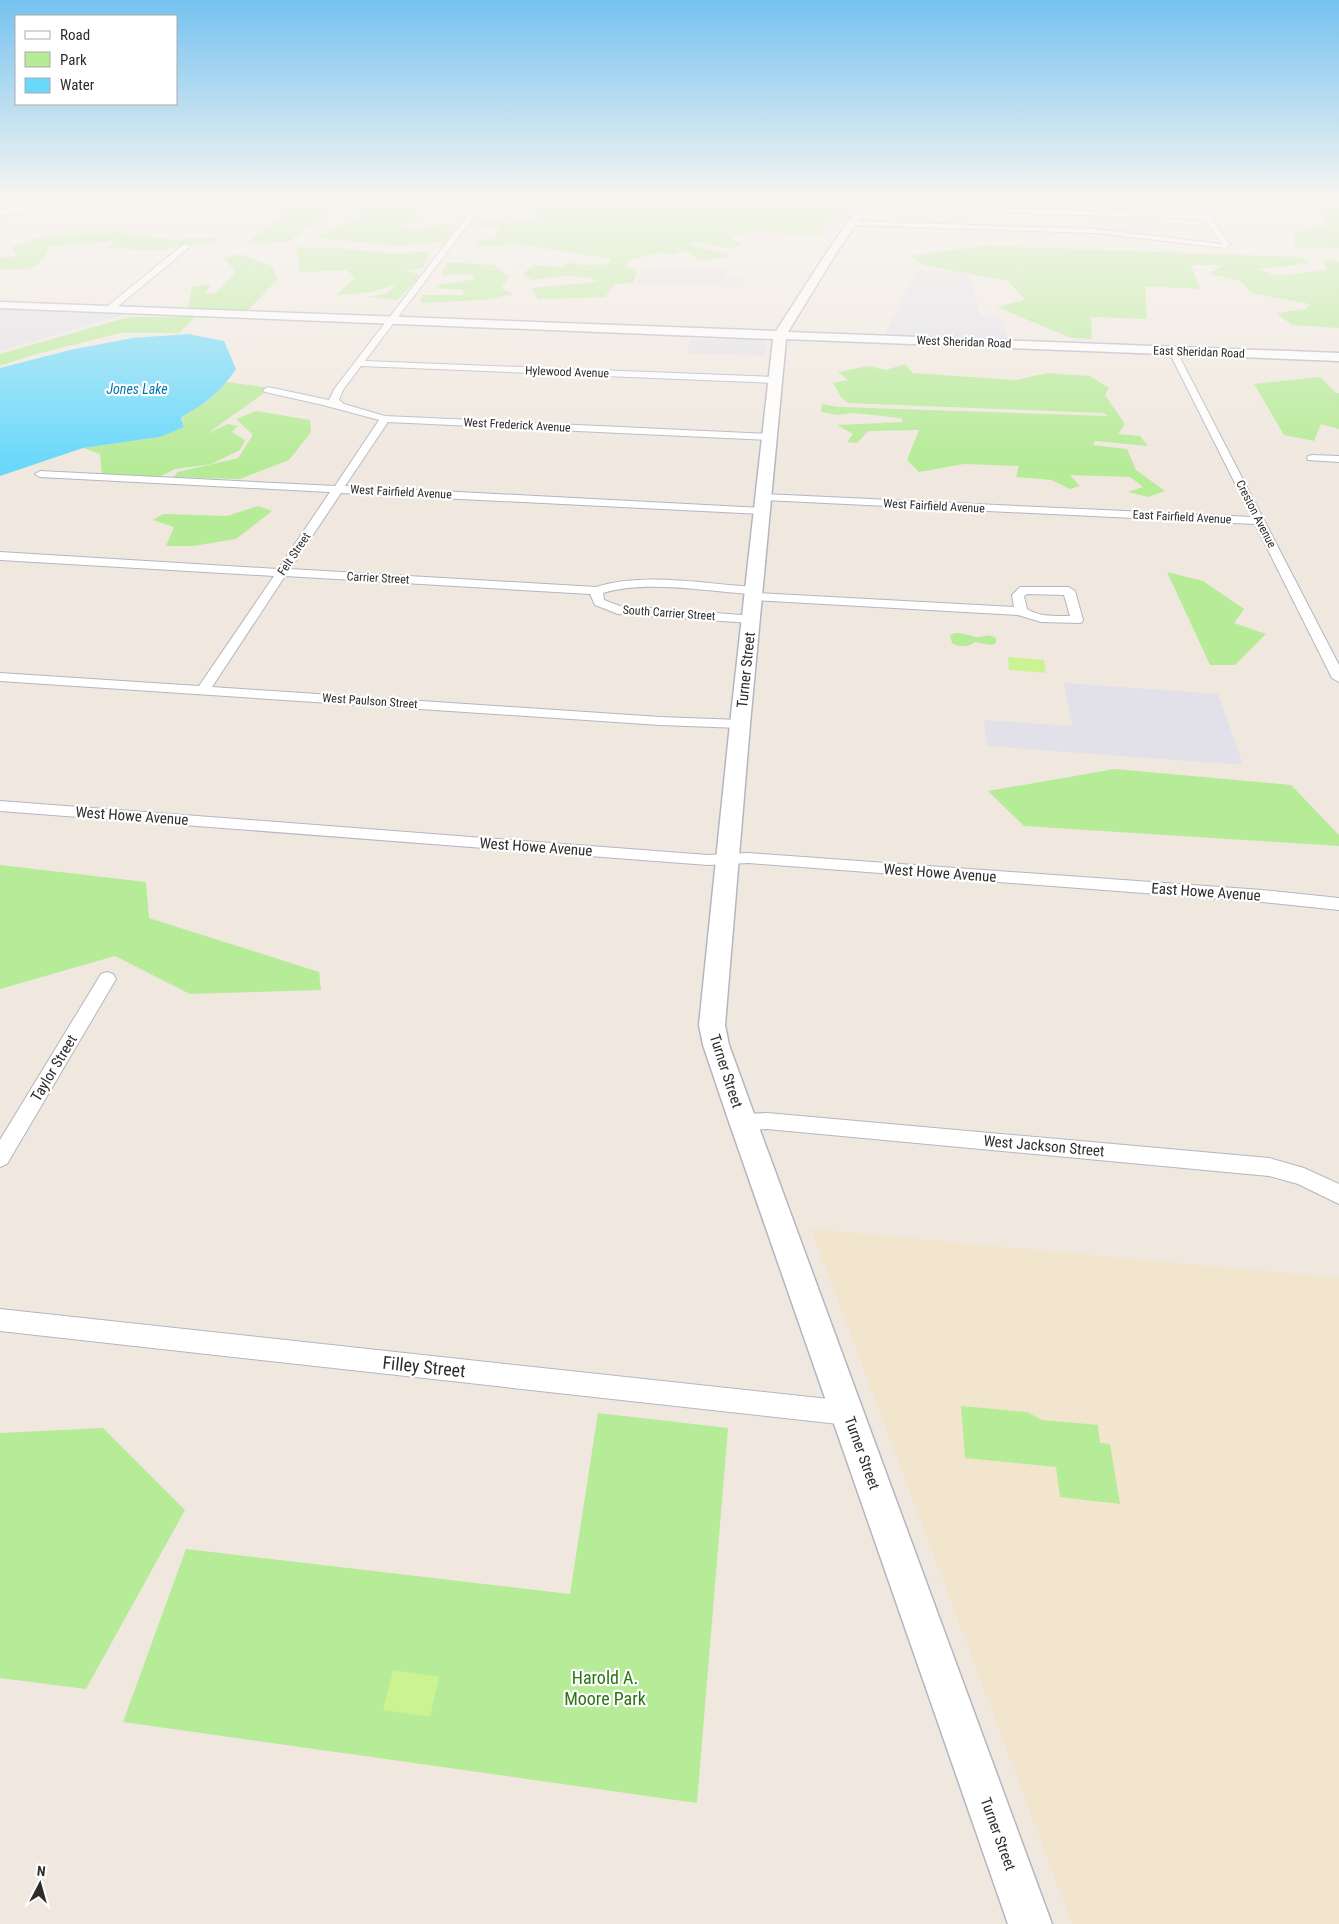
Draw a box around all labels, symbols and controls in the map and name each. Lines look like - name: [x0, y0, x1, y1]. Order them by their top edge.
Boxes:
- legend: [15, 15, 178, 105]
- text: Road: [60, 26, 90, 44]
- text: Park: [60, 51, 87, 69]
- text: Water: [60, 76, 95, 94]
- street label: West Sheridan Road: [916, 333, 1012, 351]
- street label: East Sheridan Road: [1153, 343, 1245, 361]
- street label: Hylewood Avenue: [525, 364, 610, 380]
- water label: Jones Lake: [106, 381, 168, 397]
- street label: West Frederick Avenue: [463, 415, 571, 435]
- street label: Creston Avenue: [1233, 478, 1279, 550]
- street label: West Fairfield Avenue: [350, 482, 452, 502]
- street label: West Fairfield Avenue: [883, 496, 985, 516]
- street label: East Fairfield Avenue: [1132, 507, 1232, 527]
- street label: Felt Street: [275, 530, 314, 578]
- street label: Carrier Street: [346, 569, 410, 587]
- street label: South Carrier Street: [622, 603, 716, 623]
- street label: Turner Street: [733, 631, 759, 709]
- street label: West Paulson Street: [322, 691, 419, 711]
- street label: West Howe Avenue: [75, 803, 189, 829]
- street label: West Howe Avenue: [479, 834, 593, 860]
- street label: West Howe Avenue: [883, 860, 997, 886]
- street label: East Howe Avenue: [1151, 879, 1261, 905]
- street label: Taylor Street: [27, 1031, 81, 1105]
- street label: Turner Street: [706, 1032, 746, 1110]
- street label: West Jackson Street: [983, 1132, 1105, 1160]
- street label: Filley Street: [382, 1352, 467, 1381]
- street label: Turner Street: [840, 1414, 884, 1492]
- park label: Harold A. Moore Park: [564, 1667, 646, 1709]
- street label: Turner Street: [976, 1795, 1020, 1873]
- north arrow: [15, 1859, 65, 1909]
- text: N: [36, 1863, 46, 1879]

